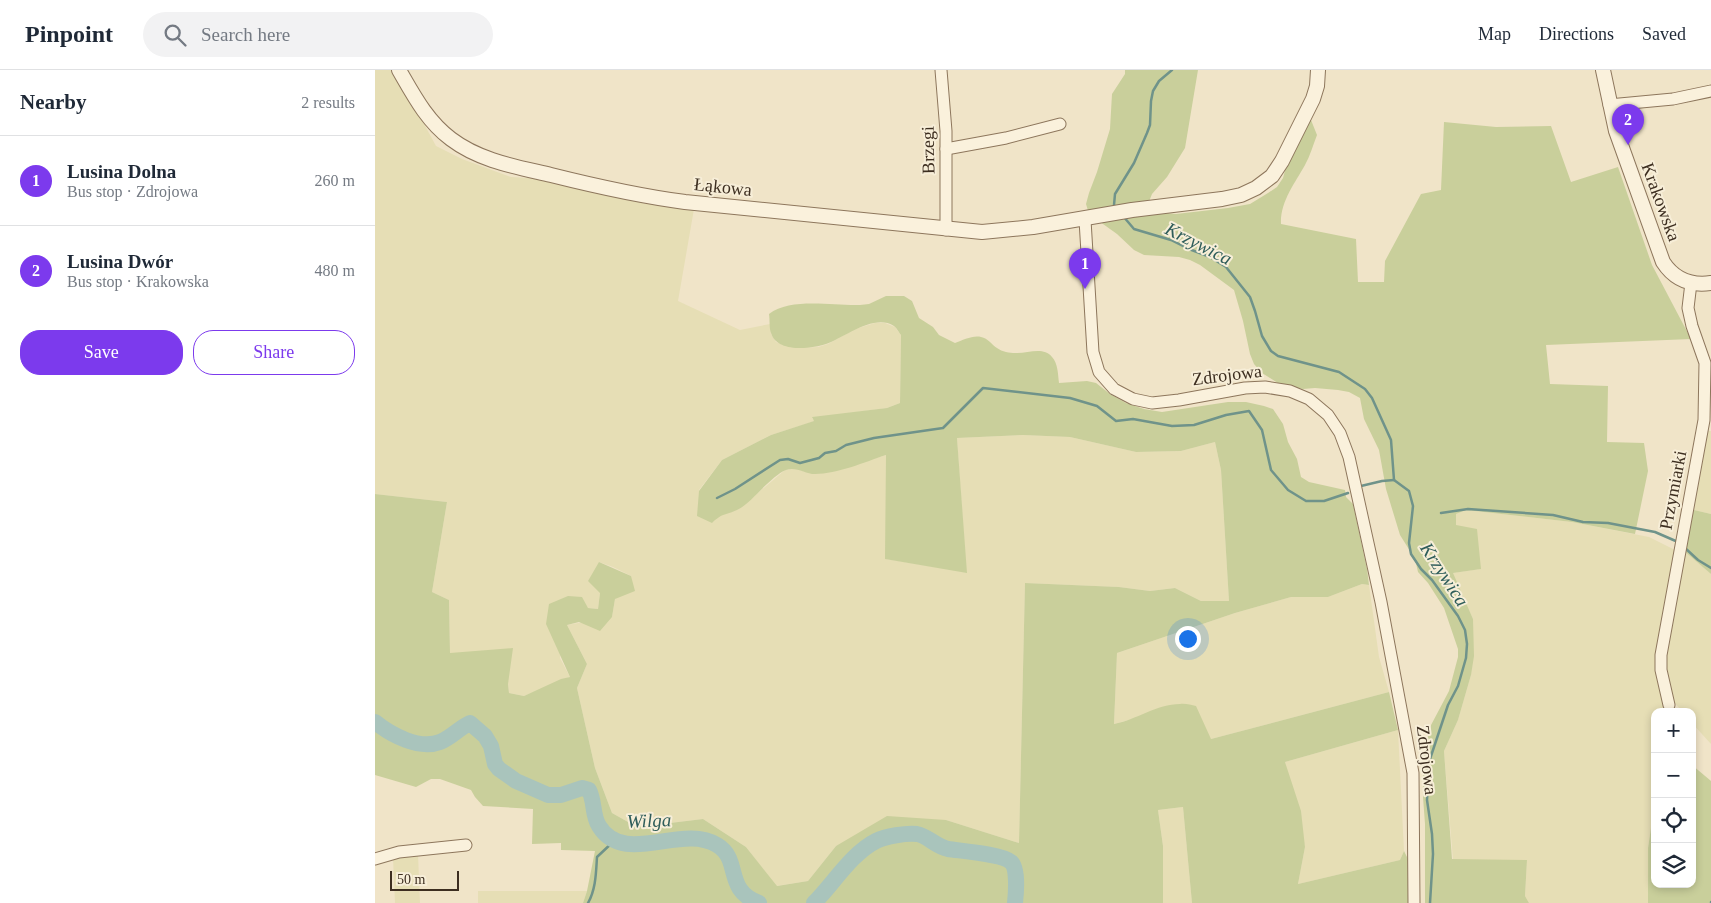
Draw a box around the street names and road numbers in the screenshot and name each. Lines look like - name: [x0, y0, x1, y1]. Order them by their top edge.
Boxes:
- street label: Brzegi: [918, 126, 938, 174]
- street label: Krakowska: [1638, 160, 1684, 244]
- street label: Łąkowa: [693, 174, 753, 200]
- street label: Zdrojowa: [1191, 361, 1263, 389]
- street label: Przymiarki: [1656, 449, 1690, 531]
- street label: Zdrojowa: [1413, 724, 1441, 796]

